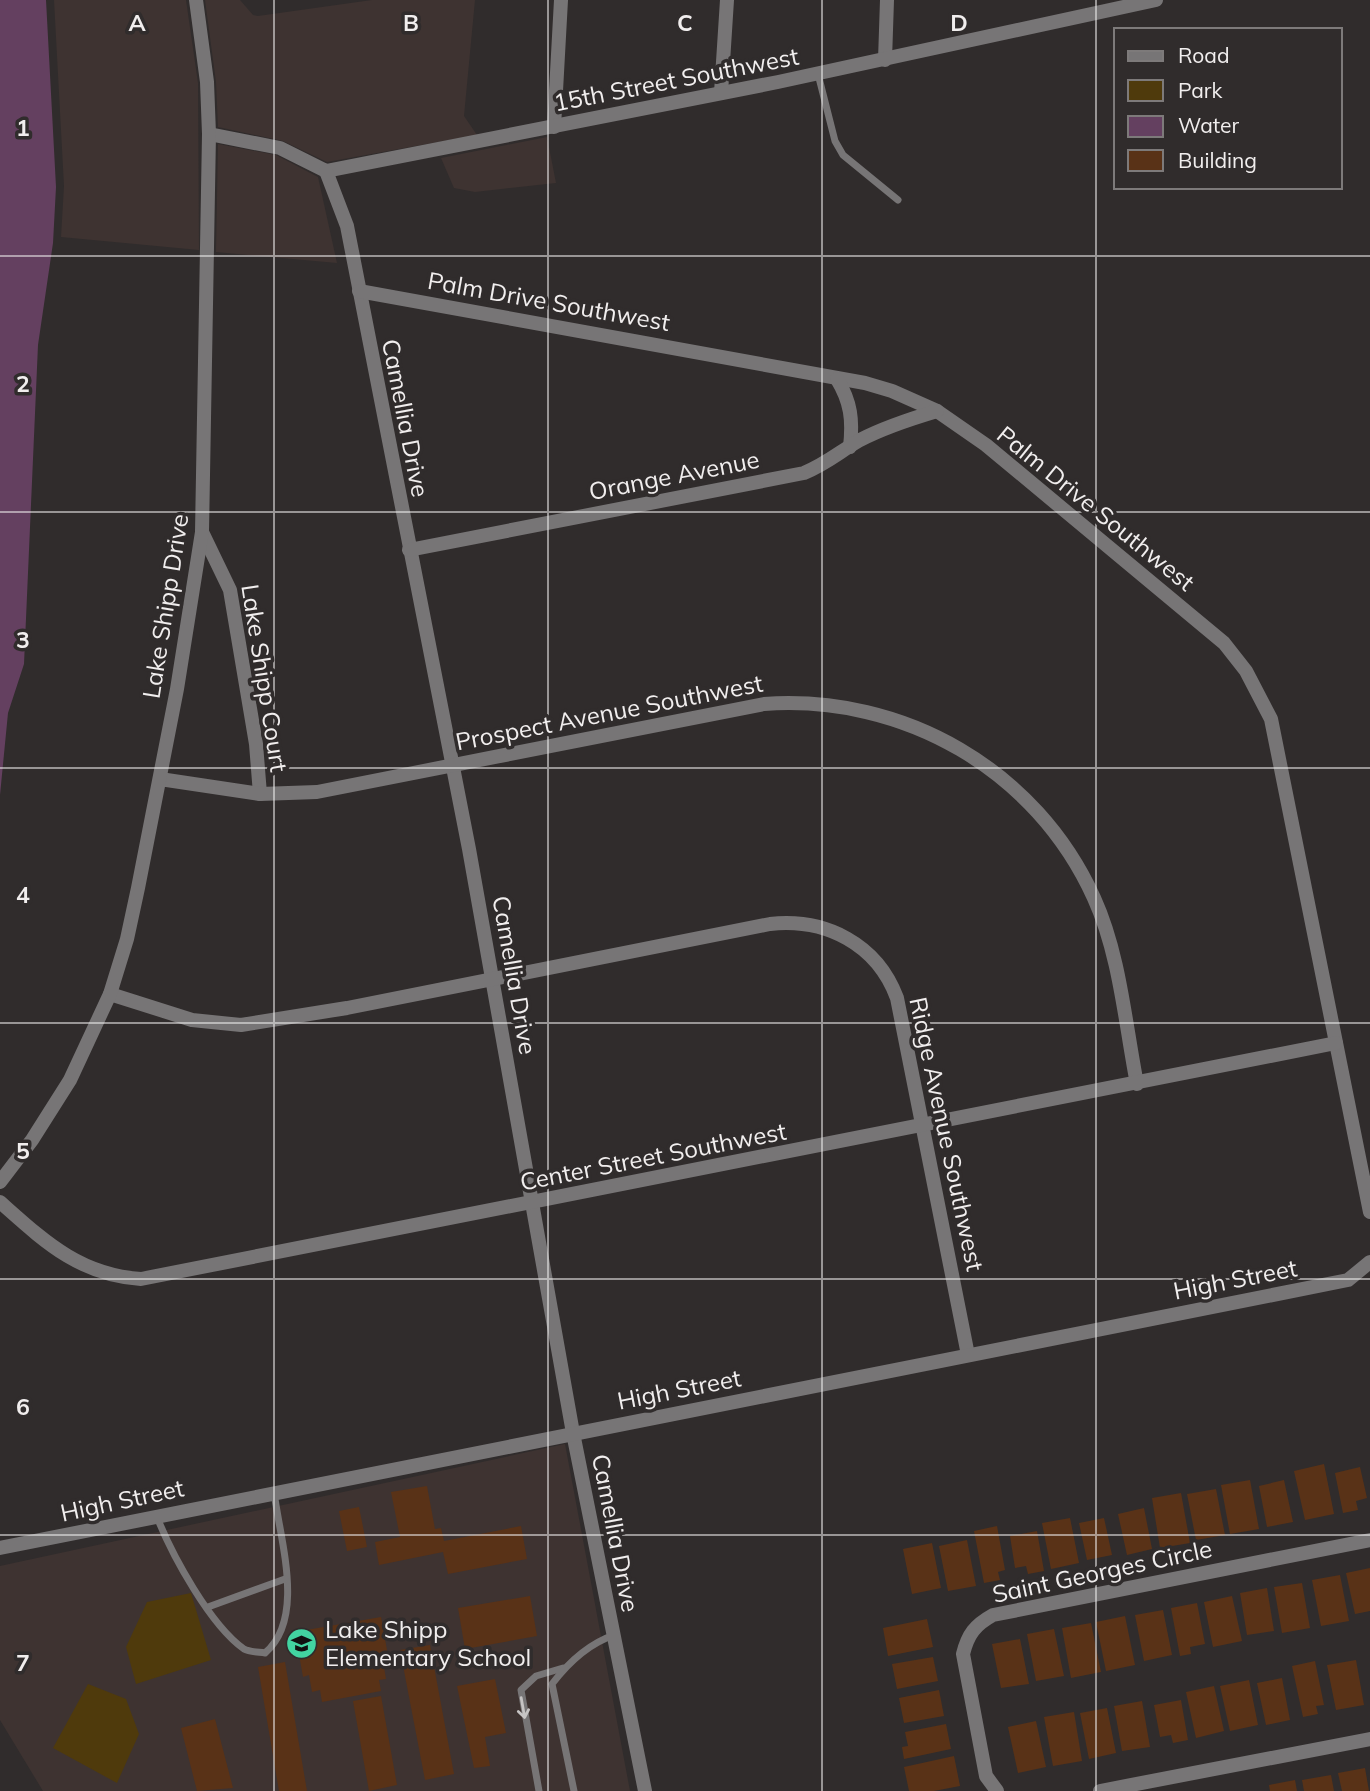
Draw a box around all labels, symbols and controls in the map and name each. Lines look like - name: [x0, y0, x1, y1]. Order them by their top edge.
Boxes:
- text: A: [128, 8, 146, 37]
- text: B: [403, 8, 419, 37]
- text: C: [677, 8, 693, 37]
- text: D: [950, 8, 968, 37]
- legend: [1114, 28, 1342, 189]
- street label: 15th Street Southwest: [551, 41, 801, 117]
- text: Road: [1178, 42, 1229, 68]
- text: Park: [1178, 77, 1222, 103]
- text: Water: [1178, 112, 1239, 138]
- text: 1: [16, 113, 30, 142]
- text: Building: [1178, 147, 1257, 173]
- street label: Palm Drive Southwest: [426, 265, 672, 337]
- street label: Camellia Drive: [376, 336, 436, 500]
- text: 2: [16, 369, 30, 398]
- street label: Palm Drive Southwest: [991, 419, 1201, 597]
- street label: Orange Avenue: [586, 444, 762, 506]
- street label: Lake Shipp Drive: [136, 511, 194, 701]
- street label: Lake Shipp Court: [235, 582, 295, 774]
- text: 3: [16, 625, 30, 654]
- street label: Prospect Avenue Southwest: [453, 667, 765, 757]
- text: 4: [16, 880, 30, 909]
- street label: Camellia Drive: [486, 893, 544, 1057]
- street label: Ridge Avenue Southwest: [903, 994, 991, 1274]
- street label: Center Street Southwest: [517, 1115, 789, 1197]
- text: 5: [16, 1136, 30, 1165]
- street label: High Street: [1171, 1252, 1299, 1306]
- street label: High Street: [615, 1362, 743, 1416]
- text: 6: [16, 1392, 30, 1421]
- street label: Camellia Drive: [586, 1451, 646, 1615]
- street label: High Street: [58, 1472, 186, 1528]
- street label: Saint Georges Circle: [989, 1533, 1215, 1609]
- place label: Lake Shipp Elementary School: [325, 1614, 531, 1672]
- school or university icon: Lake Shipp Elementary School: [285, 1626, 319, 1660]
- text: 7: [16, 1648, 30, 1677]
- one-way arrow: [517, 1696, 530, 1719]

